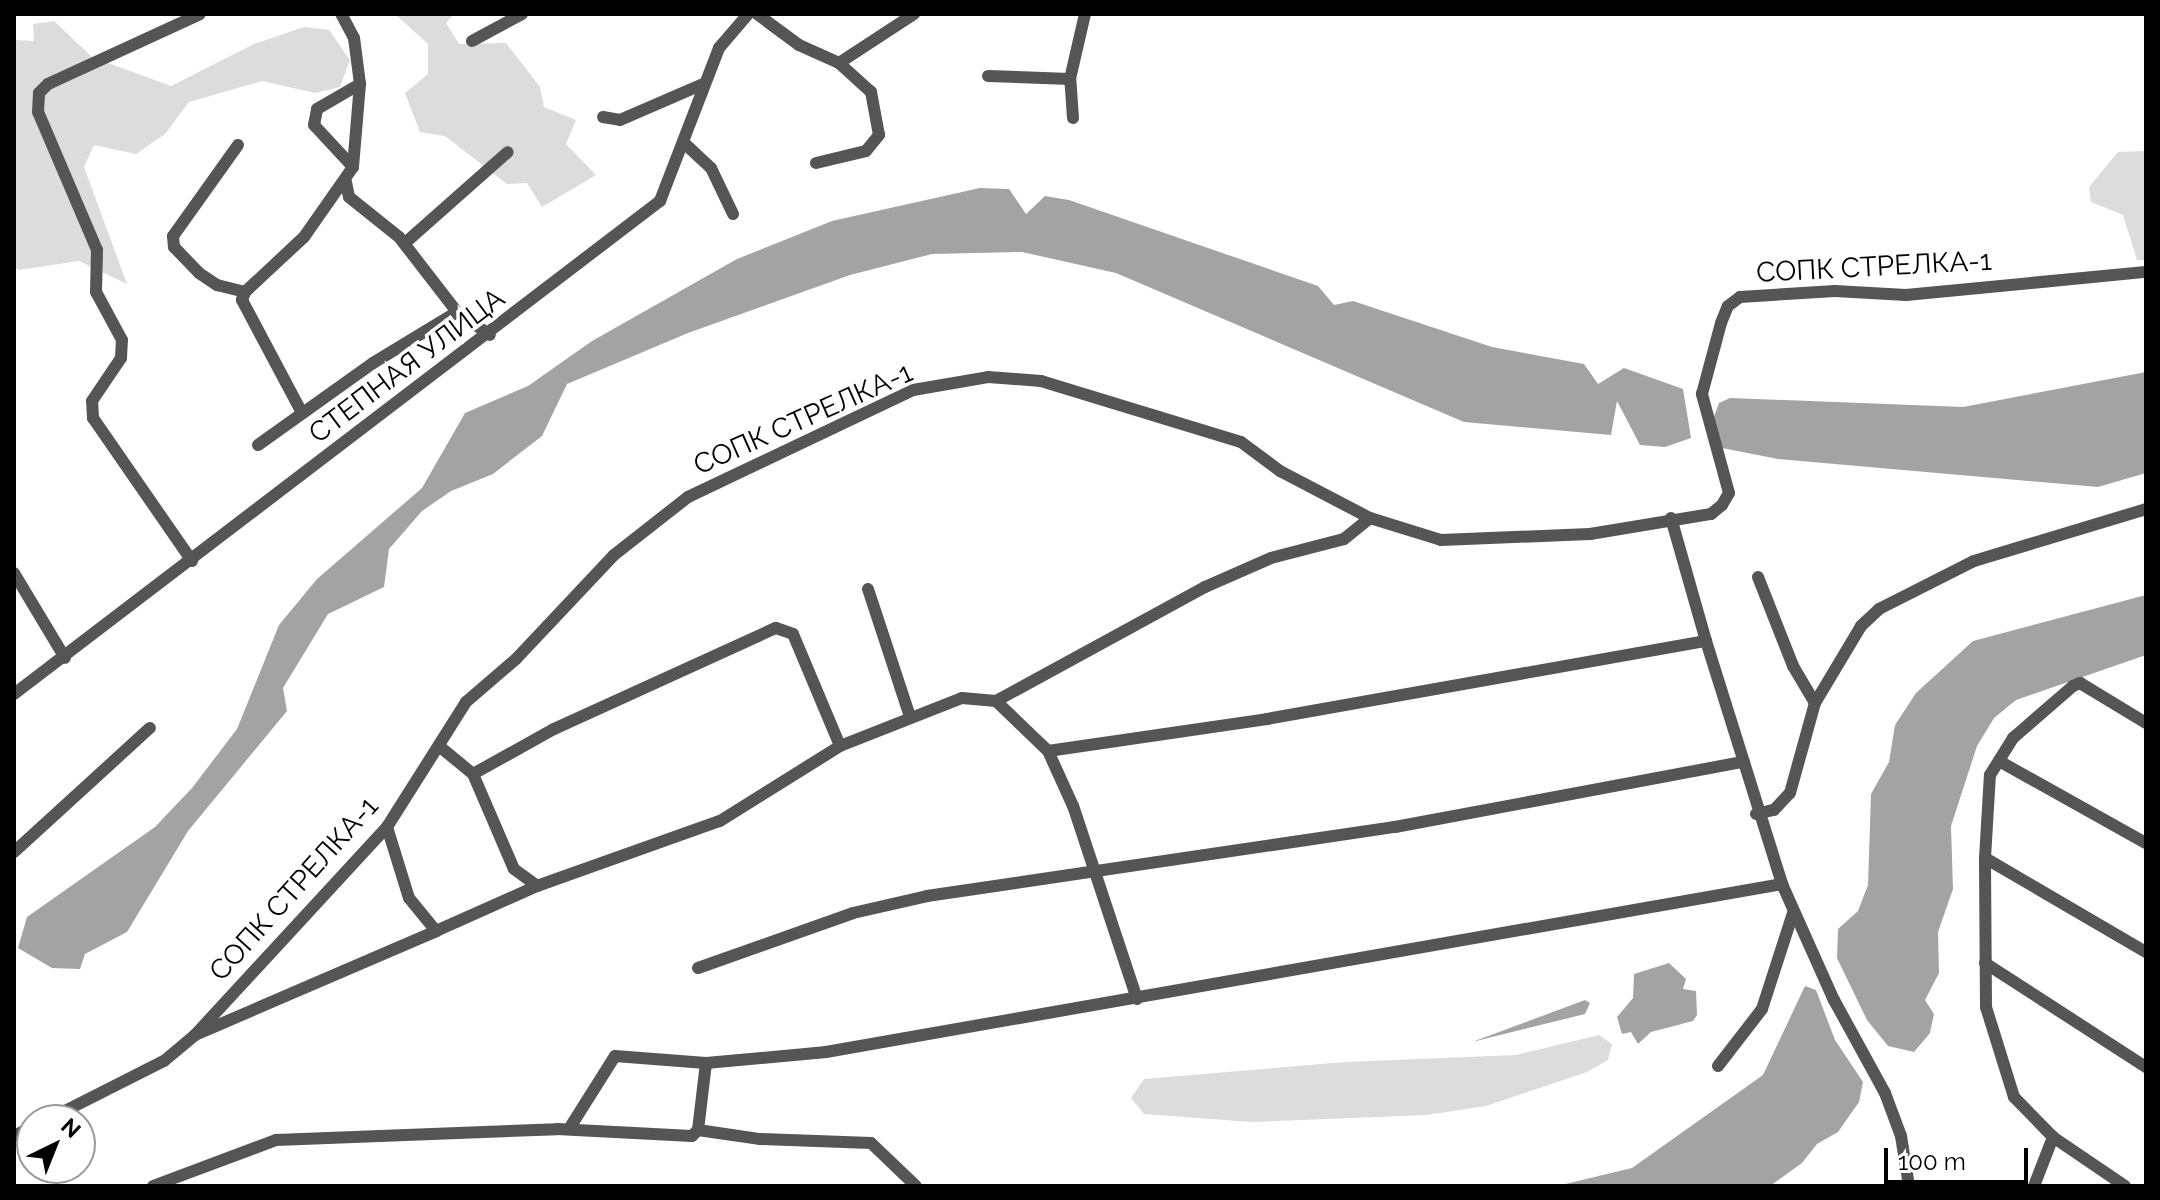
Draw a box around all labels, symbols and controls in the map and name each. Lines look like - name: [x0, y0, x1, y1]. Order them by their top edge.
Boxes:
- street label: СОПК СТРЕЛКА-1: [1755, 244, 1993, 290]
- street label: СТЕПНАЯ УЛИЦА: [303, 282, 511, 450]
- street label: СОПК СТРЕЛКА-1: [688, 356, 918, 482]
- street label: СОПК СТРЕЛКА-1: [203, 790, 385, 988]
- north arrow: [16, 1104, 96, 1184]
- text: N: [56, 1113, 86, 1143]
- scale bar: [1888, 1132, 2032, 1182]
- text: 100 m: [1898, 1147, 1966, 1176]

